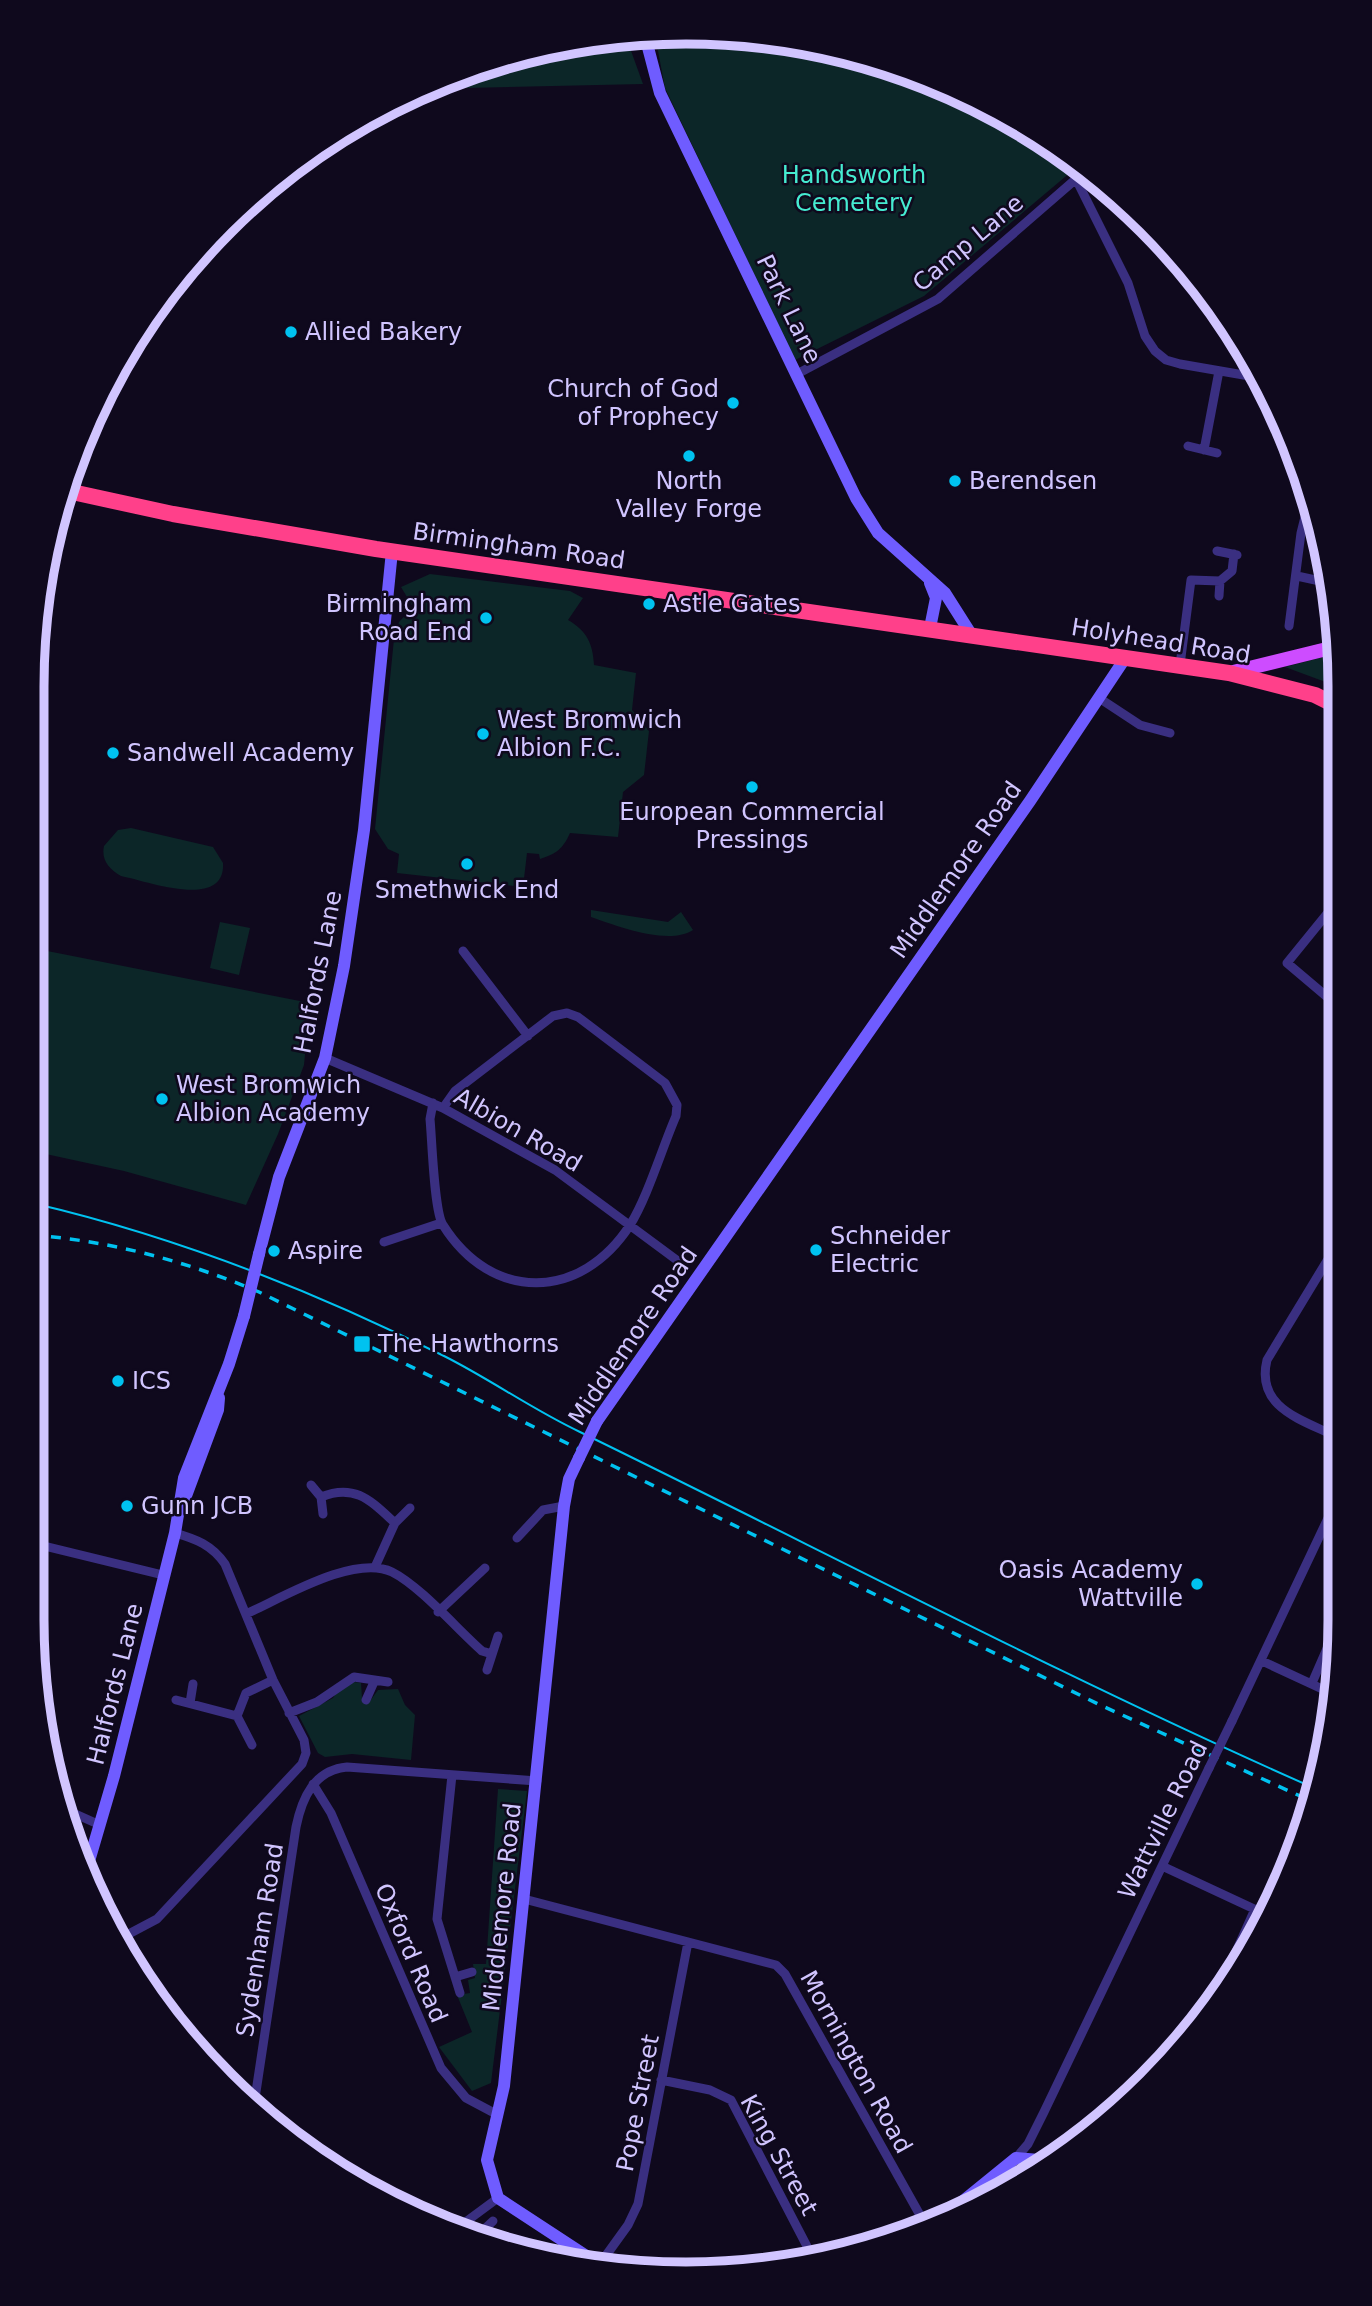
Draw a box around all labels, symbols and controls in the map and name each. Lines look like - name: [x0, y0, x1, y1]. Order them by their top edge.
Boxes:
- park label: Handsworth Cemetery: [782, 161, 926, 217]
- street label: Camp Lane: [907, 189, 1029, 297]
- street label: Park Lane: [751, 250, 827, 368]
- place label: Allied Bakery: [305, 318, 462, 346]
- marker: Allied Bakery: [283, 324, 299, 340]
- place label: Church of God of Prophecy: [547, 375, 719, 431]
- marker: Church of God of Prophecy: [725, 395, 741, 411]
- marker: North Valley Forge: [681, 448, 697, 464]
- place label: North Valley Forge: [616, 467, 762, 523]
- place label: Berendsen: [969, 467, 1097, 495]
- marker: Berendsen: [947, 473, 963, 489]
- street label: Birmingham Road: [411, 517, 627, 575]
- place label: Birmingham Road End: [326, 590, 472, 646]
- place label: Astle Gates: [663, 590, 800, 618]
- marker: Astle Gates: [641, 596, 657, 612]
- marker: Birmingham Road End: [478, 610, 494, 626]
- street label: Holyhead Road: [1069, 613, 1253, 669]
- place label: West Bromwich Albion F.C.: [497, 706, 682, 762]
- marker: West Bromwich Albion F.C.: [475, 726, 491, 742]
- place label: Sandwell Academy: [127, 739, 354, 767]
- marker: Sandwell Academy: [105, 745, 121, 761]
- street label: Middlemore Road: [885, 776, 1027, 964]
- marker: European Commercial Pressings: [744, 779, 760, 795]
- place label: European Commercial Pressings: [619, 798, 885, 854]
- marker: Smethwick End: [459, 856, 475, 872]
- place label: Smethwick End: [375, 876, 559, 904]
- street label: Halfords Lane: [288, 888, 348, 1056]
- place label: West Bromwich Albion Academy: [176, 1071, 370, 1127]
- street label: Albion Road: [449, 1082, 587, 1178]
- marker: West Bromwich Albion Academy: [154, 1091, 170, 1107]
- place label: Schneider Electric: [830, 1222, 950, 1278]
- place label: Aspire: [288, 1237, 363, 1265]
- street label: Middlemore Road: [563, 1241, 703, 1431]
- marker: Schneider Electric: [808, 1242, 824, 1258]
- marker: Aspire: [266, 1243, 282, 1259]
- place label: The Hawthorns: [377, 1330, 559, 1358]
- marker: The Hawthorns: [352, 1334, 372, 1354]
- place label: ICS: [132, 1367, 171, 1395]
- marker: ICS: [110, 1373, 126, 1389]
- place label: Gunn JCB: [141, 1492, 253, 1520]
- marker: Gunn JCB: [119, 1498, 135, 1514]
- place label: Oasis Academy Wattville: [999, 1556, 1183, 1612]
- marker: Oasis Academy Wattville: [1189, 1576, 1205, 1592]
- street label: Halfords Lane: [81, 1600, 149, 1768]
- street label: Wattville Road: [1113, 1736, 1213, 1904]
- street label: Middlemore Road: [477, 1801, 527, 2013]
- street label: Sydenham Road: [231, 1841, 289, 2039]
- street label: Oxford Road: [369, 1879, 453, 2027]
- street label: Mornington Road: [794, 1966, 918, 2158]
- street label: Pope Street: [611, 2032, 665, 2174]
- street label: King Street: [734, 2090, 824, 2220]

